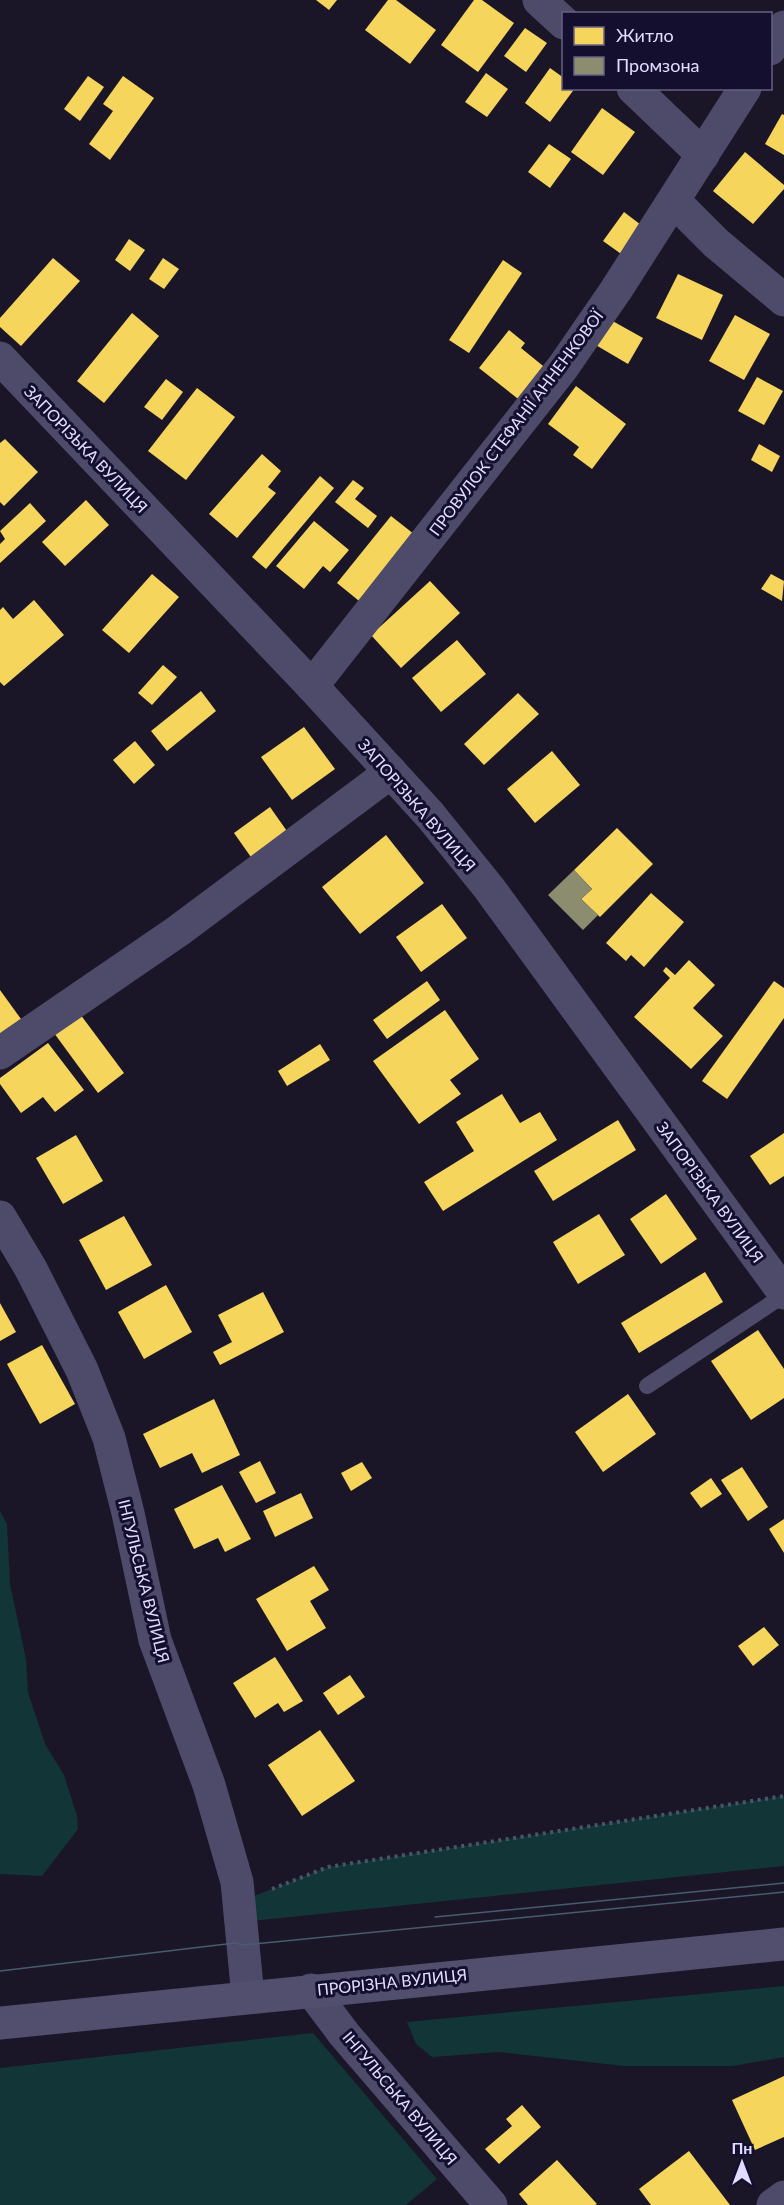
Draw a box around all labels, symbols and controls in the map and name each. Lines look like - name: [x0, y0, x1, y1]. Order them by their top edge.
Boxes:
- legend: [562, 12, 772, 90]
- text: Житло: [616, 24, 674, 46]
- text: Промзона: [616, 54, 699, 76]
- street label: ПРОВУЛОК СТЕФАНІЇ АННЕНКОВОЇ: [425, 306, 607, 539]
- street label: ЗАПОРІЗЬКА ВУЛИЦЯ: [21, 381, 152, 516]
- street label: ЗАПОРІЗЬКА ВУЛИЦЯ: [355, 735, 480, 875]
- street label: ЗАПОРІЗЬКА ВУЛИЦЯ: [653, 1118, 768, 1266]
- street label: ІНГУЛЬСЬКА ВУЛИЦЯ: [115, 1497, 174, 1665]
- street label: ПРОРІЗНА ВУЛИЦЯ: [316, 1964, 468, 1999]
- street label: ІНГУЛЬСЬКА ВУЛИЦЯ: [339, 2027, 462, 2168]
- north arrow: [712, 2133, 772, 2193]
- text: Пн: [732, 2138, 752, 2157]

